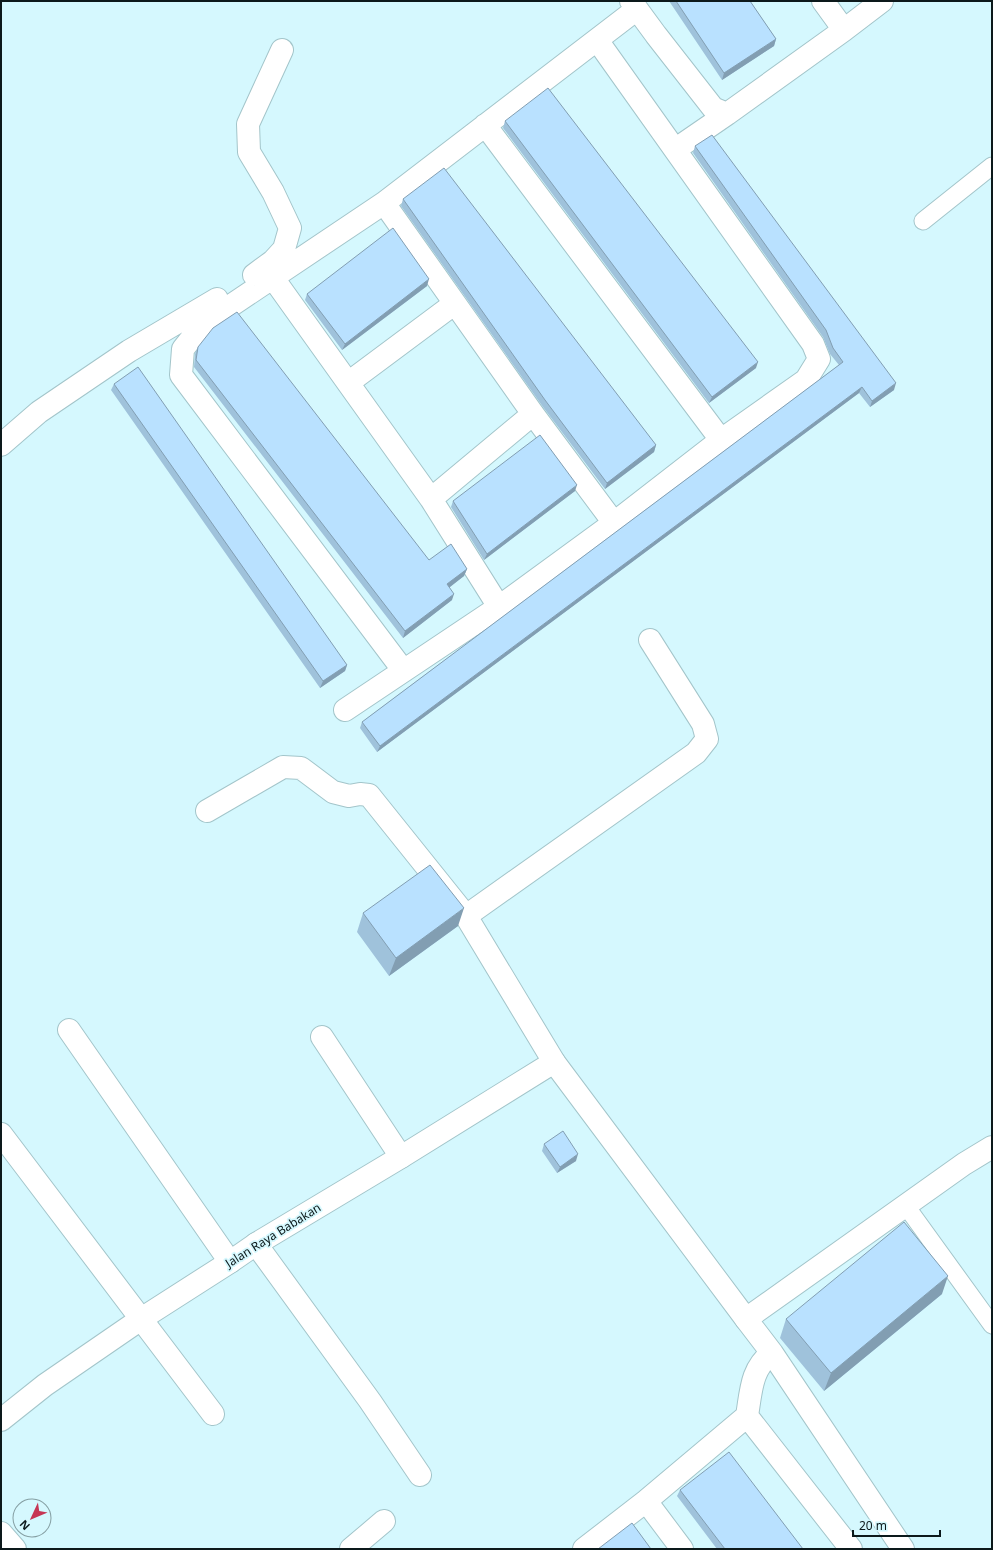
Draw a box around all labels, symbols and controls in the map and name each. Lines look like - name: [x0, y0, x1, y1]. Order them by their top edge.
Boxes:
- street label: Jalan Raya Babakan: [221, 1199, 324, 1272]
- north arrow: [12, 1498, 52, 1538]
- scale bar: [853, 1512, 940, 1538]
- text: N: [16, 1517, 33, 1534]
- text: 20 m: [859, 1517, 887, 1534]

